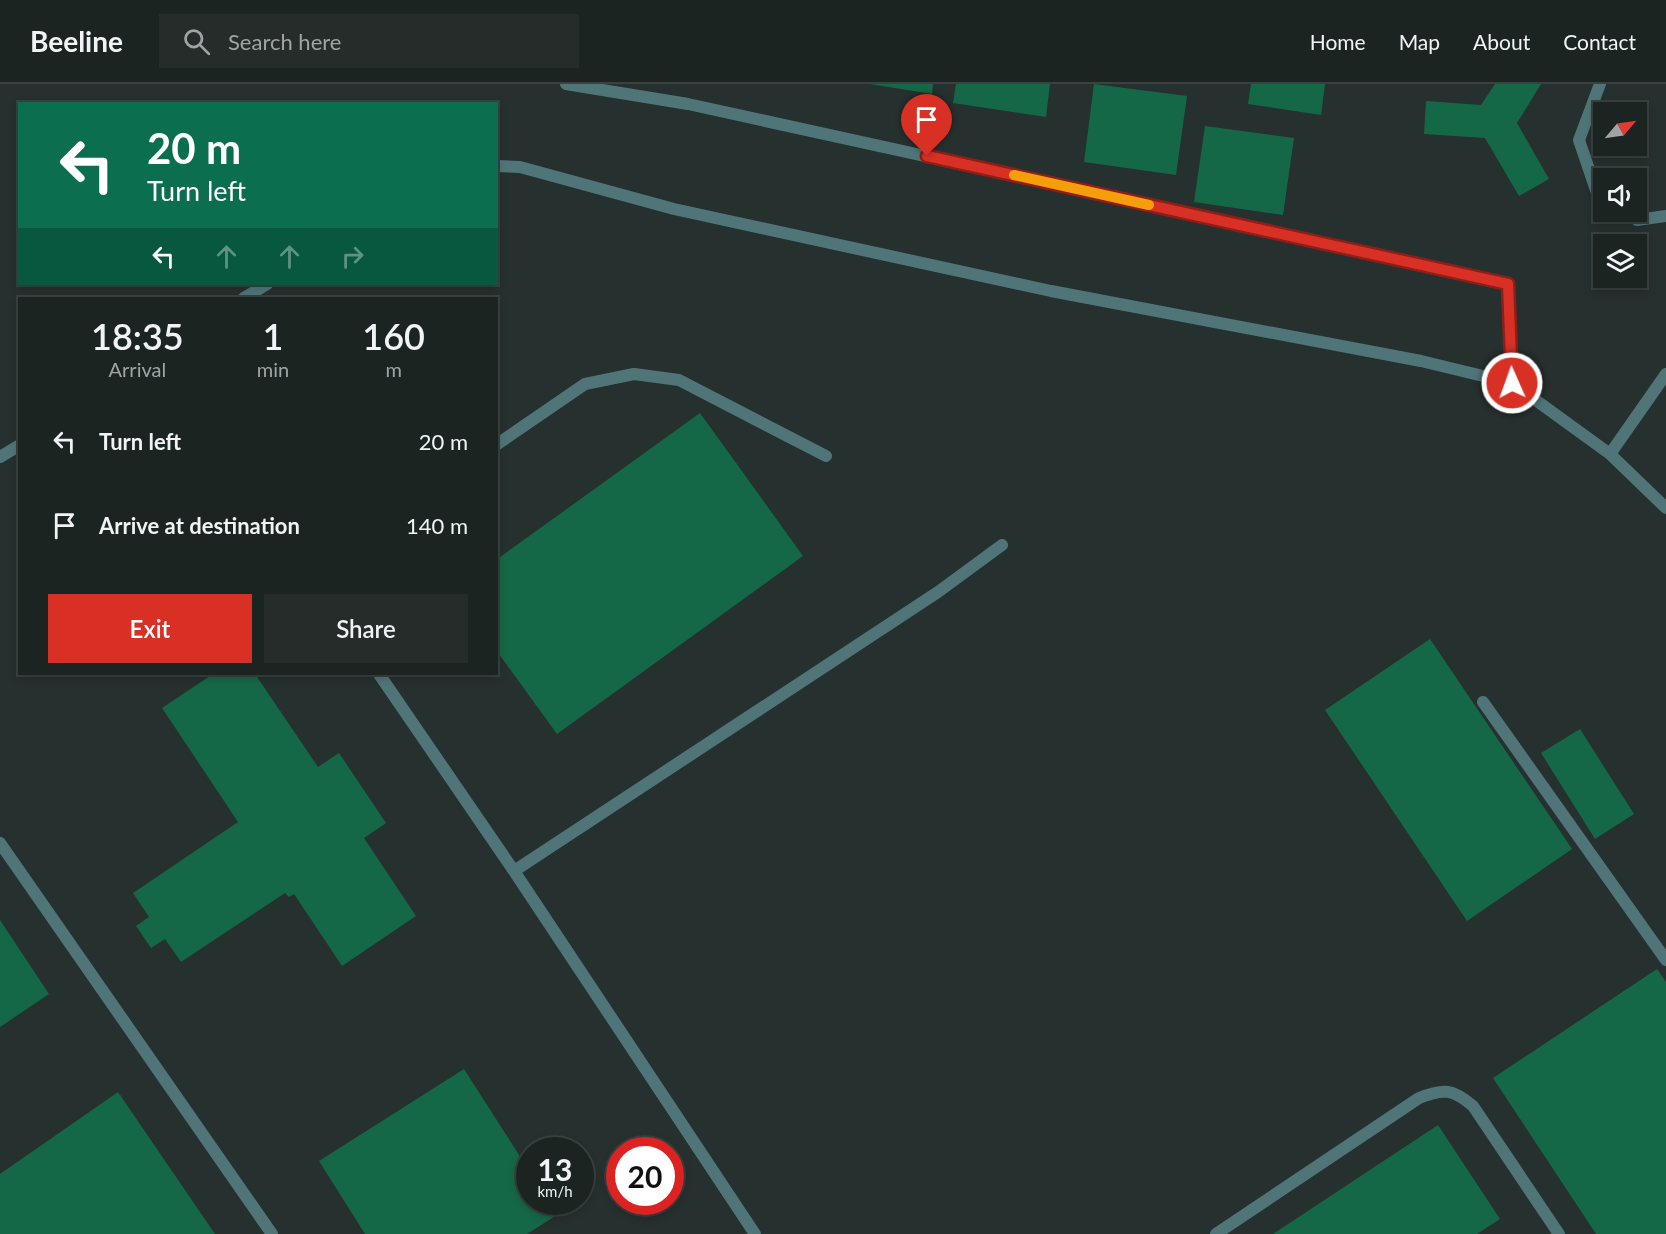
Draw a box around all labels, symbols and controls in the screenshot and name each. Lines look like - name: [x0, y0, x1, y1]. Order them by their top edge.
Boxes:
- search box: [159, 14, 579, 68]
- text: Beeline: [30, 24, 123, 58]
- icon: search: [180, 25, 213, 58]
- text: Search here: [228, 28, 341, 55]
- text: Home: [1310, 29, 1366, 54]
- text: Map: [1399, 29, 1440, 54]
- text: About: [1473, 29, 1530, 54]
- text: Contact: [1563, 29, 1636, 54]
- pin: [901, 94, 952, 156]
- north arrow: [1593, 102, 1647, 156]
- map controls: [1593, 102, 1647, 288]
- icon: arrive: [910, 103, 943, 136]
- text: 20 m: [147, 123, 241, 173]
- icon: left: [48, 126, 126, 204]
- button: sound: [1593, 168, 1647, 222]
- text: Turn left: [147, 174, 246, 207]
- button: layers: [1593, 234, 1647, 288]
- icon: left: [147, 240, 180, 273]
- icon: ahead: [210, 240, 243, 273]
- icon: ahead: [273, 240, 306, 273]
- icon: right: [336, 240, 369, 273]
- text: 18:35: [91, 314, 184, 358]
- text: 1: [263, 314, 283, 358]
- text: 160: [362, 314, 425, 358]
- position arrow: [1480, 351, 1544, 415]
- text: Arrival: [109, 357, 166, 381]
- text: min: [257, 357, 289, 381]
- text: m: [385, 357, 402, 381]
- icon: left: [48, 425, 81, 458]
- text: Turn left: [99, 428, 181, 455]
- text: 20 m: [419, 428, 468, 455]
- icon: arrive: [48, 509, 81, 542]
- text: Arrive at destination: [99, 512, 300, 539]
- text: 140 m: [406, 512, 468, 539]
- button: Exit: [48, 594, 252, 663]
- button: Share: [264, 594, 468, 663]
- speed limit sign: 20: [606, 1137, 684, 1215]
- text: 13: [538, 1151, 572, 1187]
- text: km/h: [537, 1182, 573, 1200]

